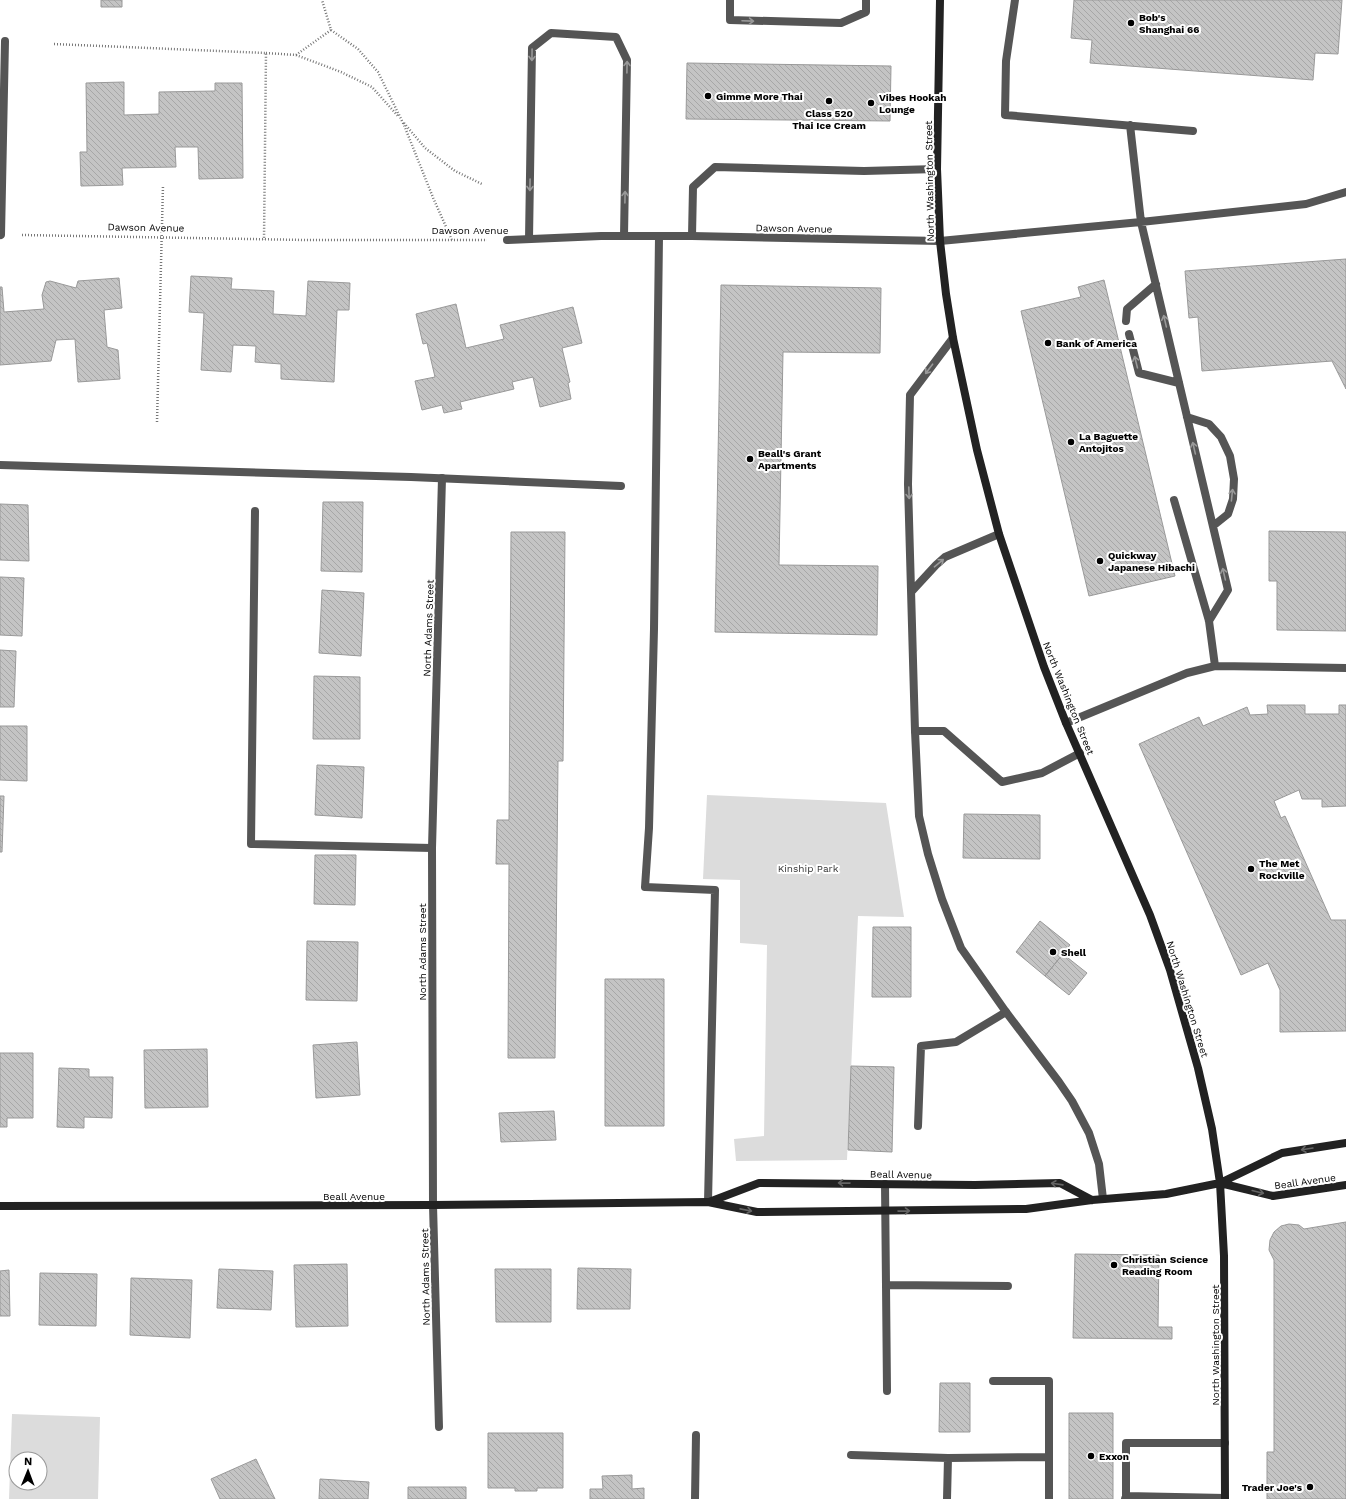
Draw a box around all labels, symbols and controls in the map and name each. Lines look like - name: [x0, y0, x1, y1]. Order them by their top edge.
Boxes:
- place label: Bob's Shanghai 66: [1139, 12, 1199, 35]
- one-way arrow: [741, 17, 754, 25]
- marker: Bob's Shanghai 66: [1126, 18, 1136, 28]
- one-way arrow: [528, 48, 536, 61]
- one-way arrow: [623, 61, 631, 74]
- marker: Gimme More Thai: [703, 91, 713, 101]
- place label: Gimme More Thai: [716, 91, 803, 102]
- place label: Vibes Hookah Lounge: [879, 92, 947, 115]
- marker: Class 520 Thai Ice Cream: [824, 96, 834, 106]
- marker: Vibes Hookah Lounge: [866, 98, 876, 108]
- place label: Class 520 Thai Ice Cream: [792, 108, 866, 131]
- street label: North Washington Street: [923, 120, 936, 242]
- one-way arrow: [526, 178, 534, 191]
- one-way arrow: [621, 191, 629, 204]
- street label: Dawson Avenue: [107, 221, 185, 234]
- street label: Dawson Avenue: [755, 222, 833, 235]
- street label: Dawson Avenue: [432, 225, 509, 236]
- one-way arrow: [1160, 315, 1168, 328]
- marker: Bank of America: [1043, 338, 1053, 348]
- place label: Bank of America: [1056, 338, 1137, 349]
- one-way arrow: [1132, 356, 1139, 369]
- one-way arrow: [925, 363, 933, 374]
- place label: La Baguette Antojitos: [1079, 431, 1138, 454]
- marker: La Baguette Antojitos: [1066, 437, 1076, 447]
- one-way arrow: [1190, 441, 1198, 454]
- place label: Beall's Grant Apartments: [758, 448, 822, 471]
- marker: Beall's Grant Apartments: [745, 454, 755, 464]
- one-way arrow: [905, 486, 913, 499]
- one-way arrow: [1229, 489, 1236, 502]
- place label: Quickway Japanese Hibachi: [1108, 550, 1195, 573]
- marker: Quickway Japanese Hibachi: [1095, 556, 1105, 566]
- one-way arrow: [934, 558, 944, 567]
- one-way arrow: [1220, 568, 1227, 581]
- street label: North Adams Street: [421, 578, 436, 677]
- street label: North Washington Street: [1041, 640, 1097, 757]
- place label: The Met Rockville: [1259, 858, 1305, 881]
- park label: Kinship Park: [778, 863, 839, 874]
- marker: The Met Rockville: [1246, 864, 1256, 874]
- street label: North Adams Street: [417, 903, 428, 1001]
- street label: North Washington Street: [1165, 940, 1211, 1059]
- marker: Shell: [1048, 947, 1058, 957]
- place label: Shell: [1061, 947, 1087, 958]
- one-way arrow: [1301, 1145, 1314, 1153]
- street label: Beall Avenue: [870, 1168, 932, 1181]
- street label: Beall Avenue: [1274, 1172, 1337, 1191]
- one-way arrow: [838, 1179, 851, 1187]
- one-way arrow: [1051, 1180, 1064, 1188]
- one-way arrow: [1251, 1189, 1264, 1197]
- street label: Beall Avenue: [323, 1191, 385, 1202]
- one-way arrow: [740, 1206, 753, 1214]
- one-way arrow: [897, 1207, 910, 1215]
- street label: North Adams Street: [419, 1228, 432, 1326]
- place label: Christian Science Reading Room: [1122, 1254, 1208, 1277]
- marker: Christian Science Reading Room: [1109, 1260, 1119, 1270]
- street label: North Washington Street: [1210, 1284, 1221, 1405]
- north arrow: [8, 1451, 48, 1491]
- marker: Exxon: [1086, 1451, 1096, 1461]
- place label: Exxon: [1099, 1451, 1129, 1462]
- text: N: [24, 1455, 32, 1468]
- place label: Trader Joe's: [1242, 1482, 1303, 1493]
- marker: Trader Joe's: [1305, 1482, 1315, 1492]

